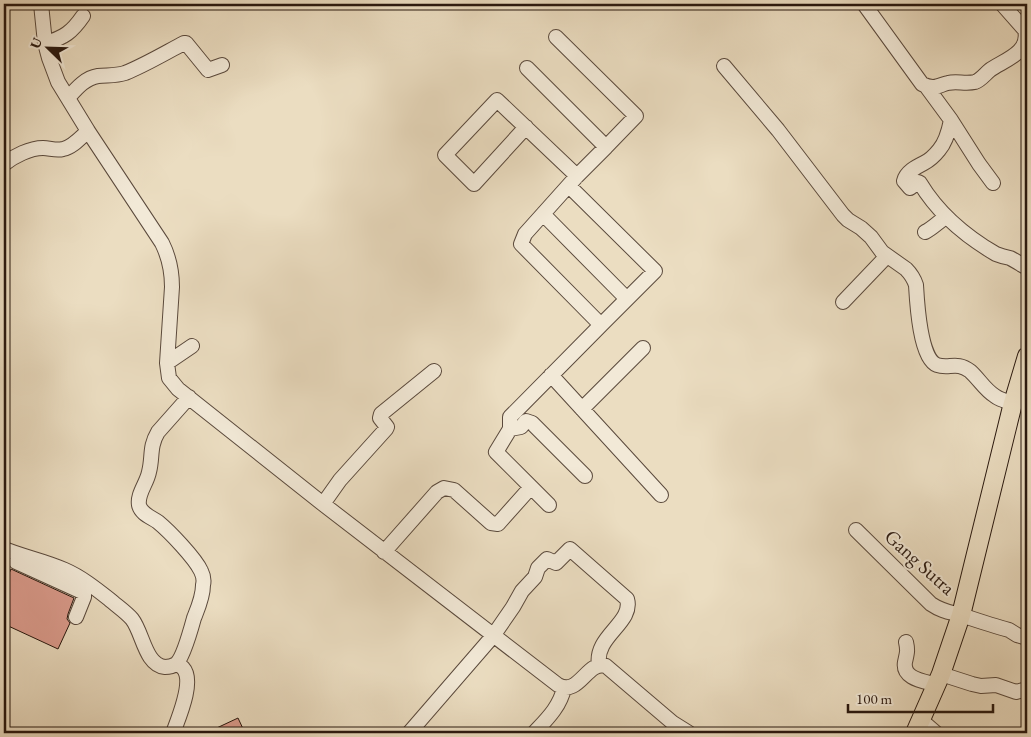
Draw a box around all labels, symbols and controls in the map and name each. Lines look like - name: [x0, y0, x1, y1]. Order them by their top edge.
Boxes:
- north arrow: [22, 22, 72, 72]
- text: U: [26, 34, 47, 51]
- street label: Gang Sutra: [879, 523, 961, 601]
- scale bar: [848, 682, 994, 714]
- text: 100 m: [856, 689, 893, 708]

